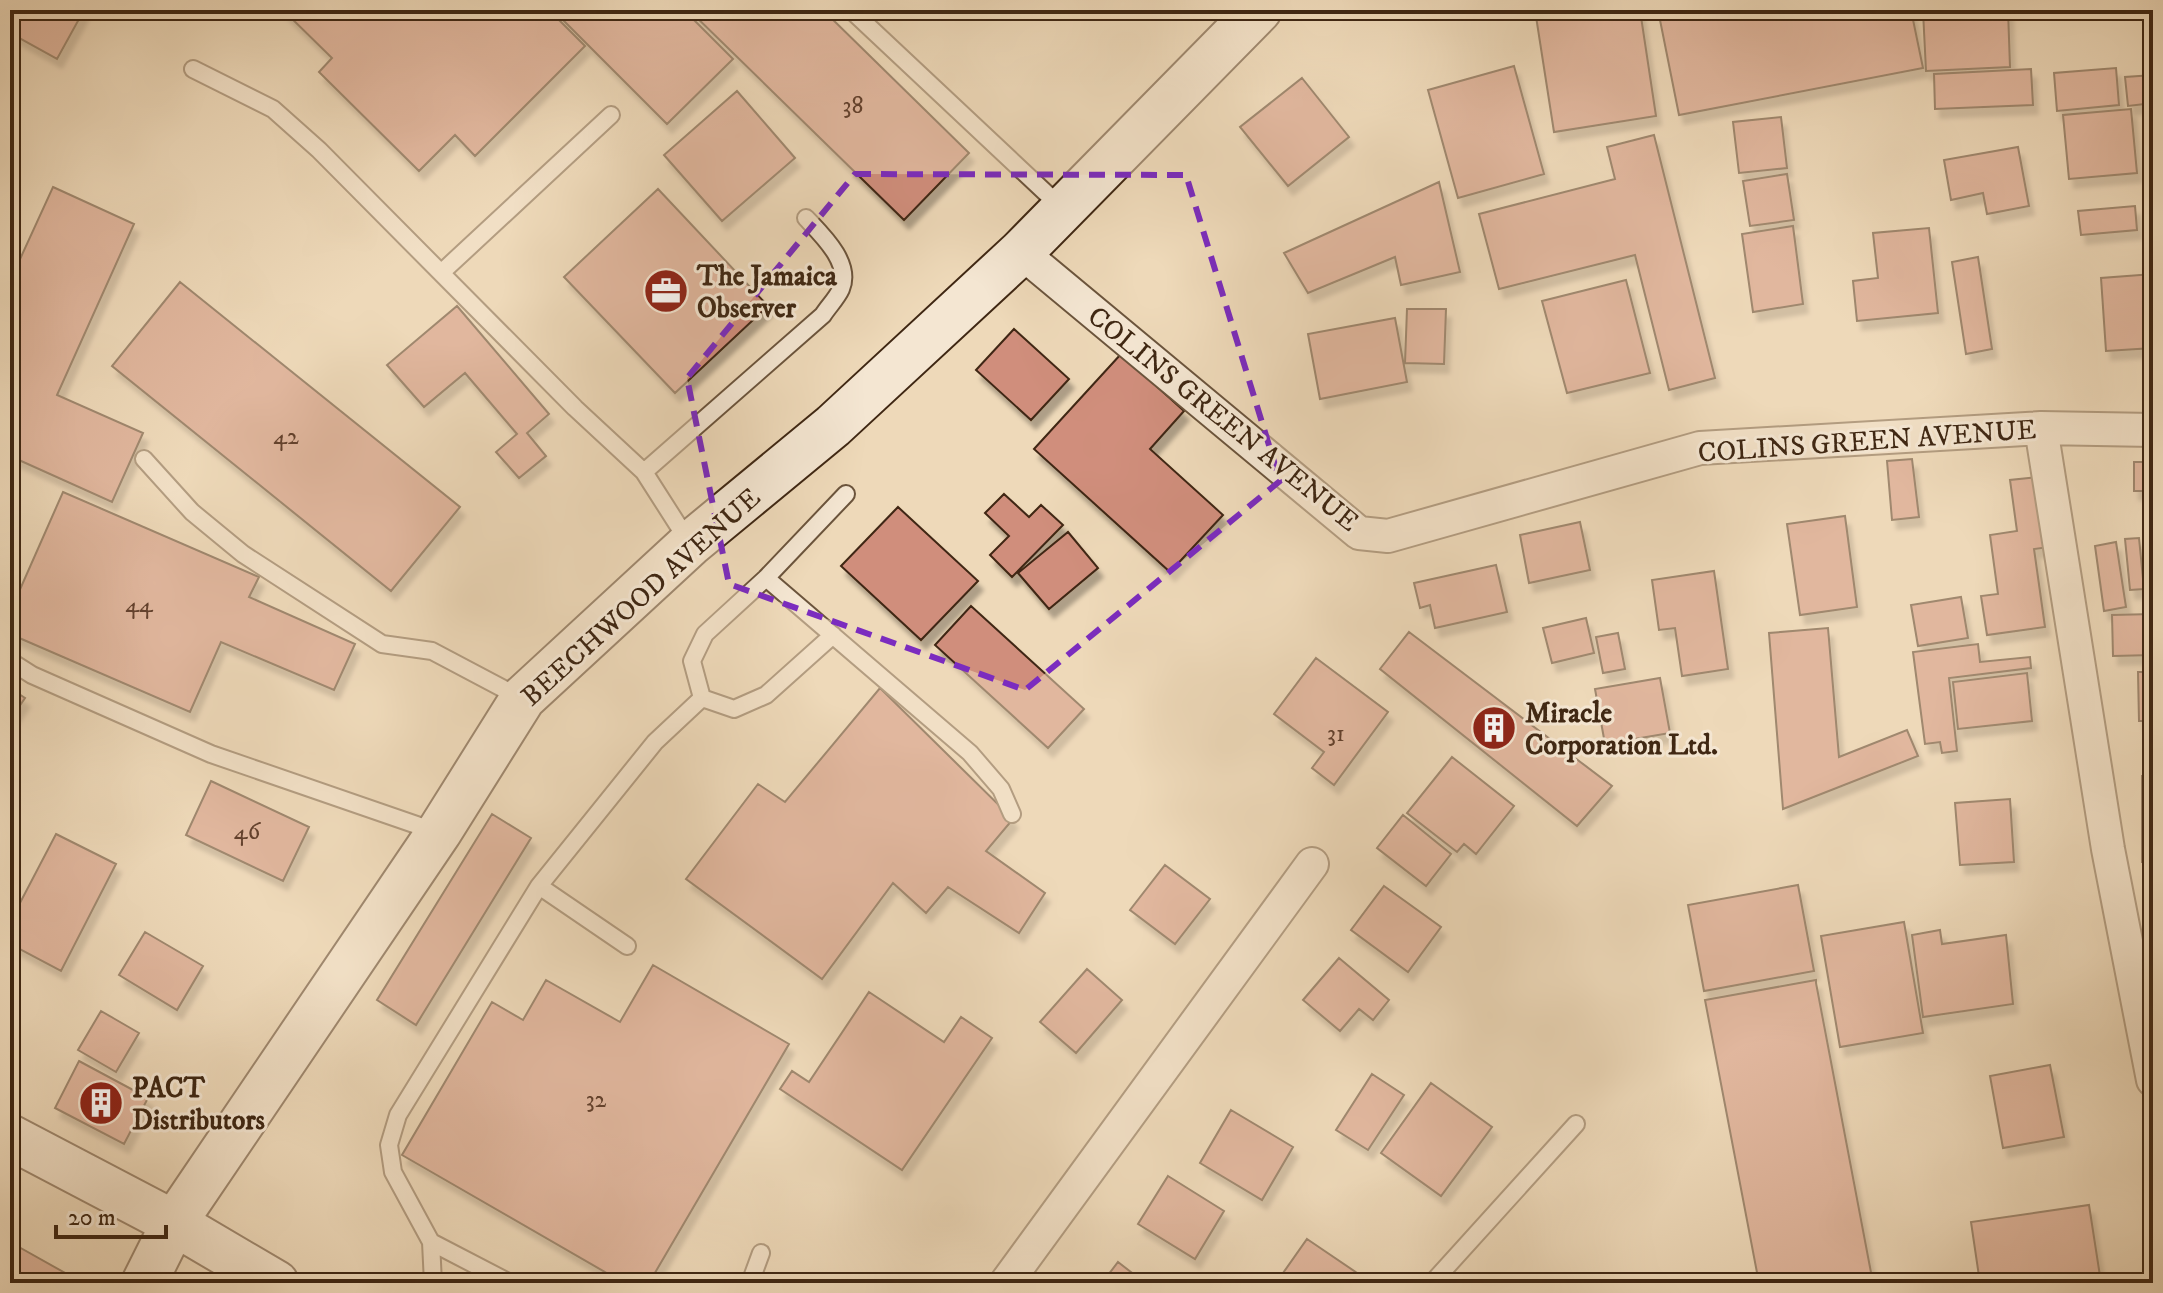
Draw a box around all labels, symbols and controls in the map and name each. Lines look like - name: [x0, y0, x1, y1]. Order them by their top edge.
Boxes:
- house number: 38: [843, 91, 863, 121]
- place label: The Jamaica Observer: [696, 259, 838, 326]
- office icon: The Jamaica Observer: [642, 267, 690, 315]
- street label: COLINS GREEN AVENUE: [1080, 299, 1366, 540]
- street label: COLINS GREEN AVENUE: [1697, 412, 2038, 471]
- house number: 42: [273, 422, 299, 452]
- street label: BEECHWOOD AVENUE: [514, 480, 768, 714]
- house number: 44: [125, 590, 154, 620]
- place label: Miracle Corporation Ltd.: [1525, 696, 1718, 763]
- building icon: Miracle Corporation Ltd.: [1470, 704, 1518, 752]
- house number: 31: [1327, 719, 1345, 749]
- house number: 46: [234, 817, 262, 847]
- place label: PACT Distributors: [132, 1071, 266, 1138]
- building icon: PACT Distributors: [77, 1079, 125, 1127]
- house number: 32: [586, 1085, 607, 1115]
- scale bar: [56, 1189, 166, 1239]
- text: 20 m: [68, 1203, 116, 1233]

